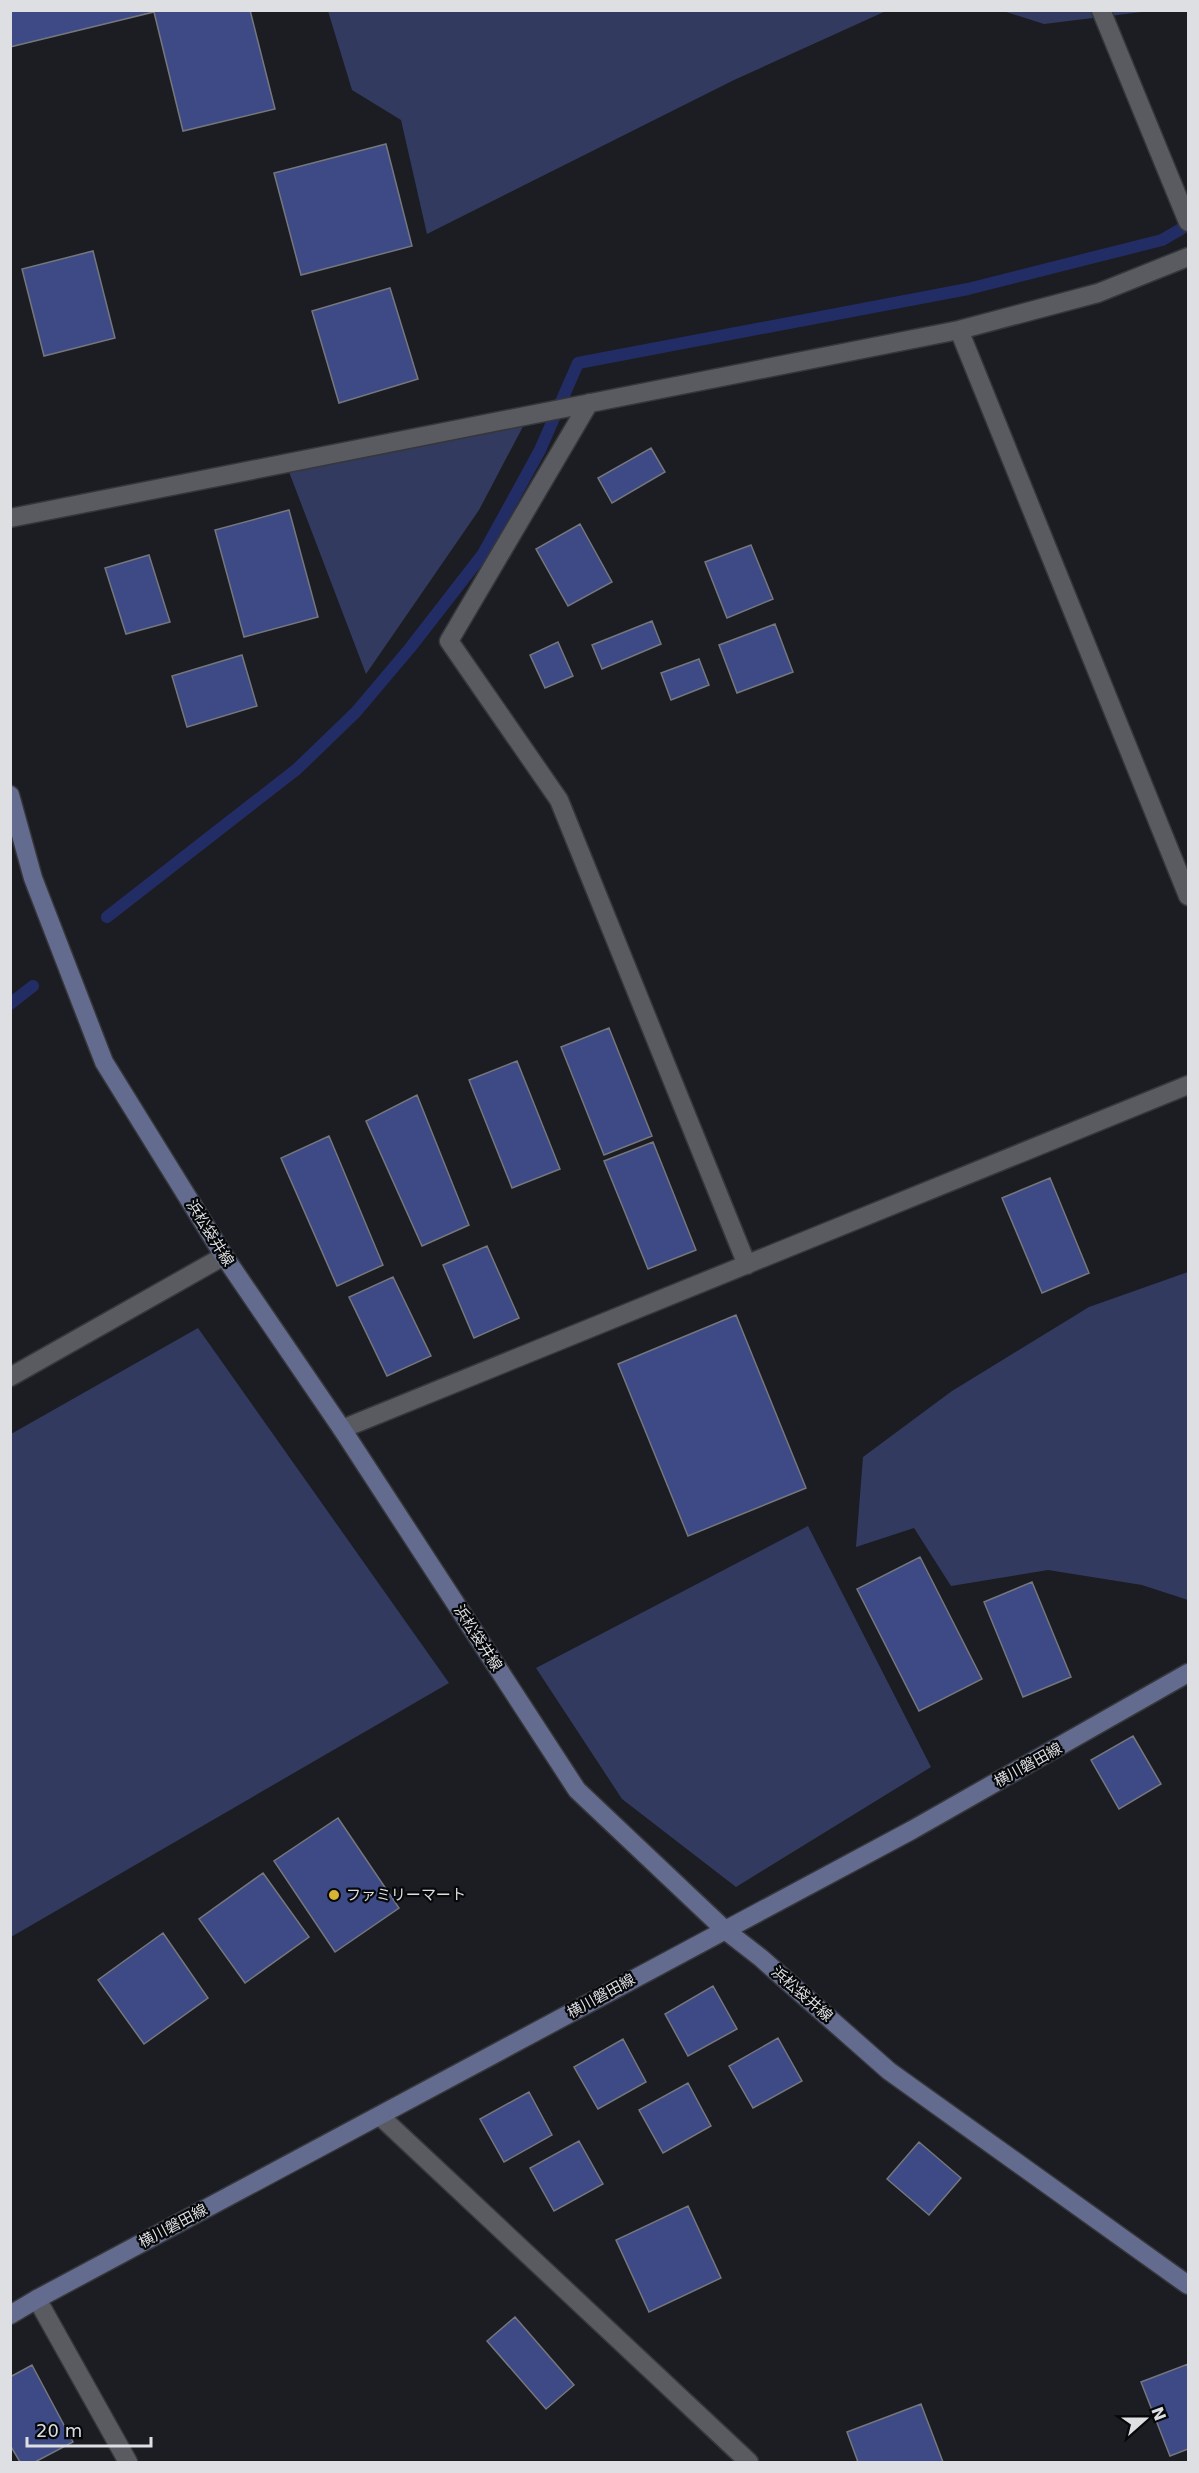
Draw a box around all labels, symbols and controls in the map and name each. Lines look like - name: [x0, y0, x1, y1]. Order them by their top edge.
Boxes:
- street label: 浜松袋井線: [182, 1196, 238, 1270]
- street label: 浜松袋井線: [450, 1602, 506, 1674]
- street label: 横川磐田線: [991, 1739, 1065, 1791]
- place label: ファミリーマート: [346, 1886, 466, 1904]
- marker: ファミリーマート: [327, 1888, 341, 1902]
- street label: 浜松袋井線: [768, 1963, 836, 2025]
- street label: 横川磐田線: [564, 1970, 638, 2022]
- street label: 横川磐田線: [136, 2200, 210, 2252]
- north arrow: [1115, 2389, 1175, 2449]
- text: N: [1147, 2404, 1170, 2423]
- scale bar: [27, 2410, 152, 2448]
- text: 20 m: [36, 2420, 82, 2441]

